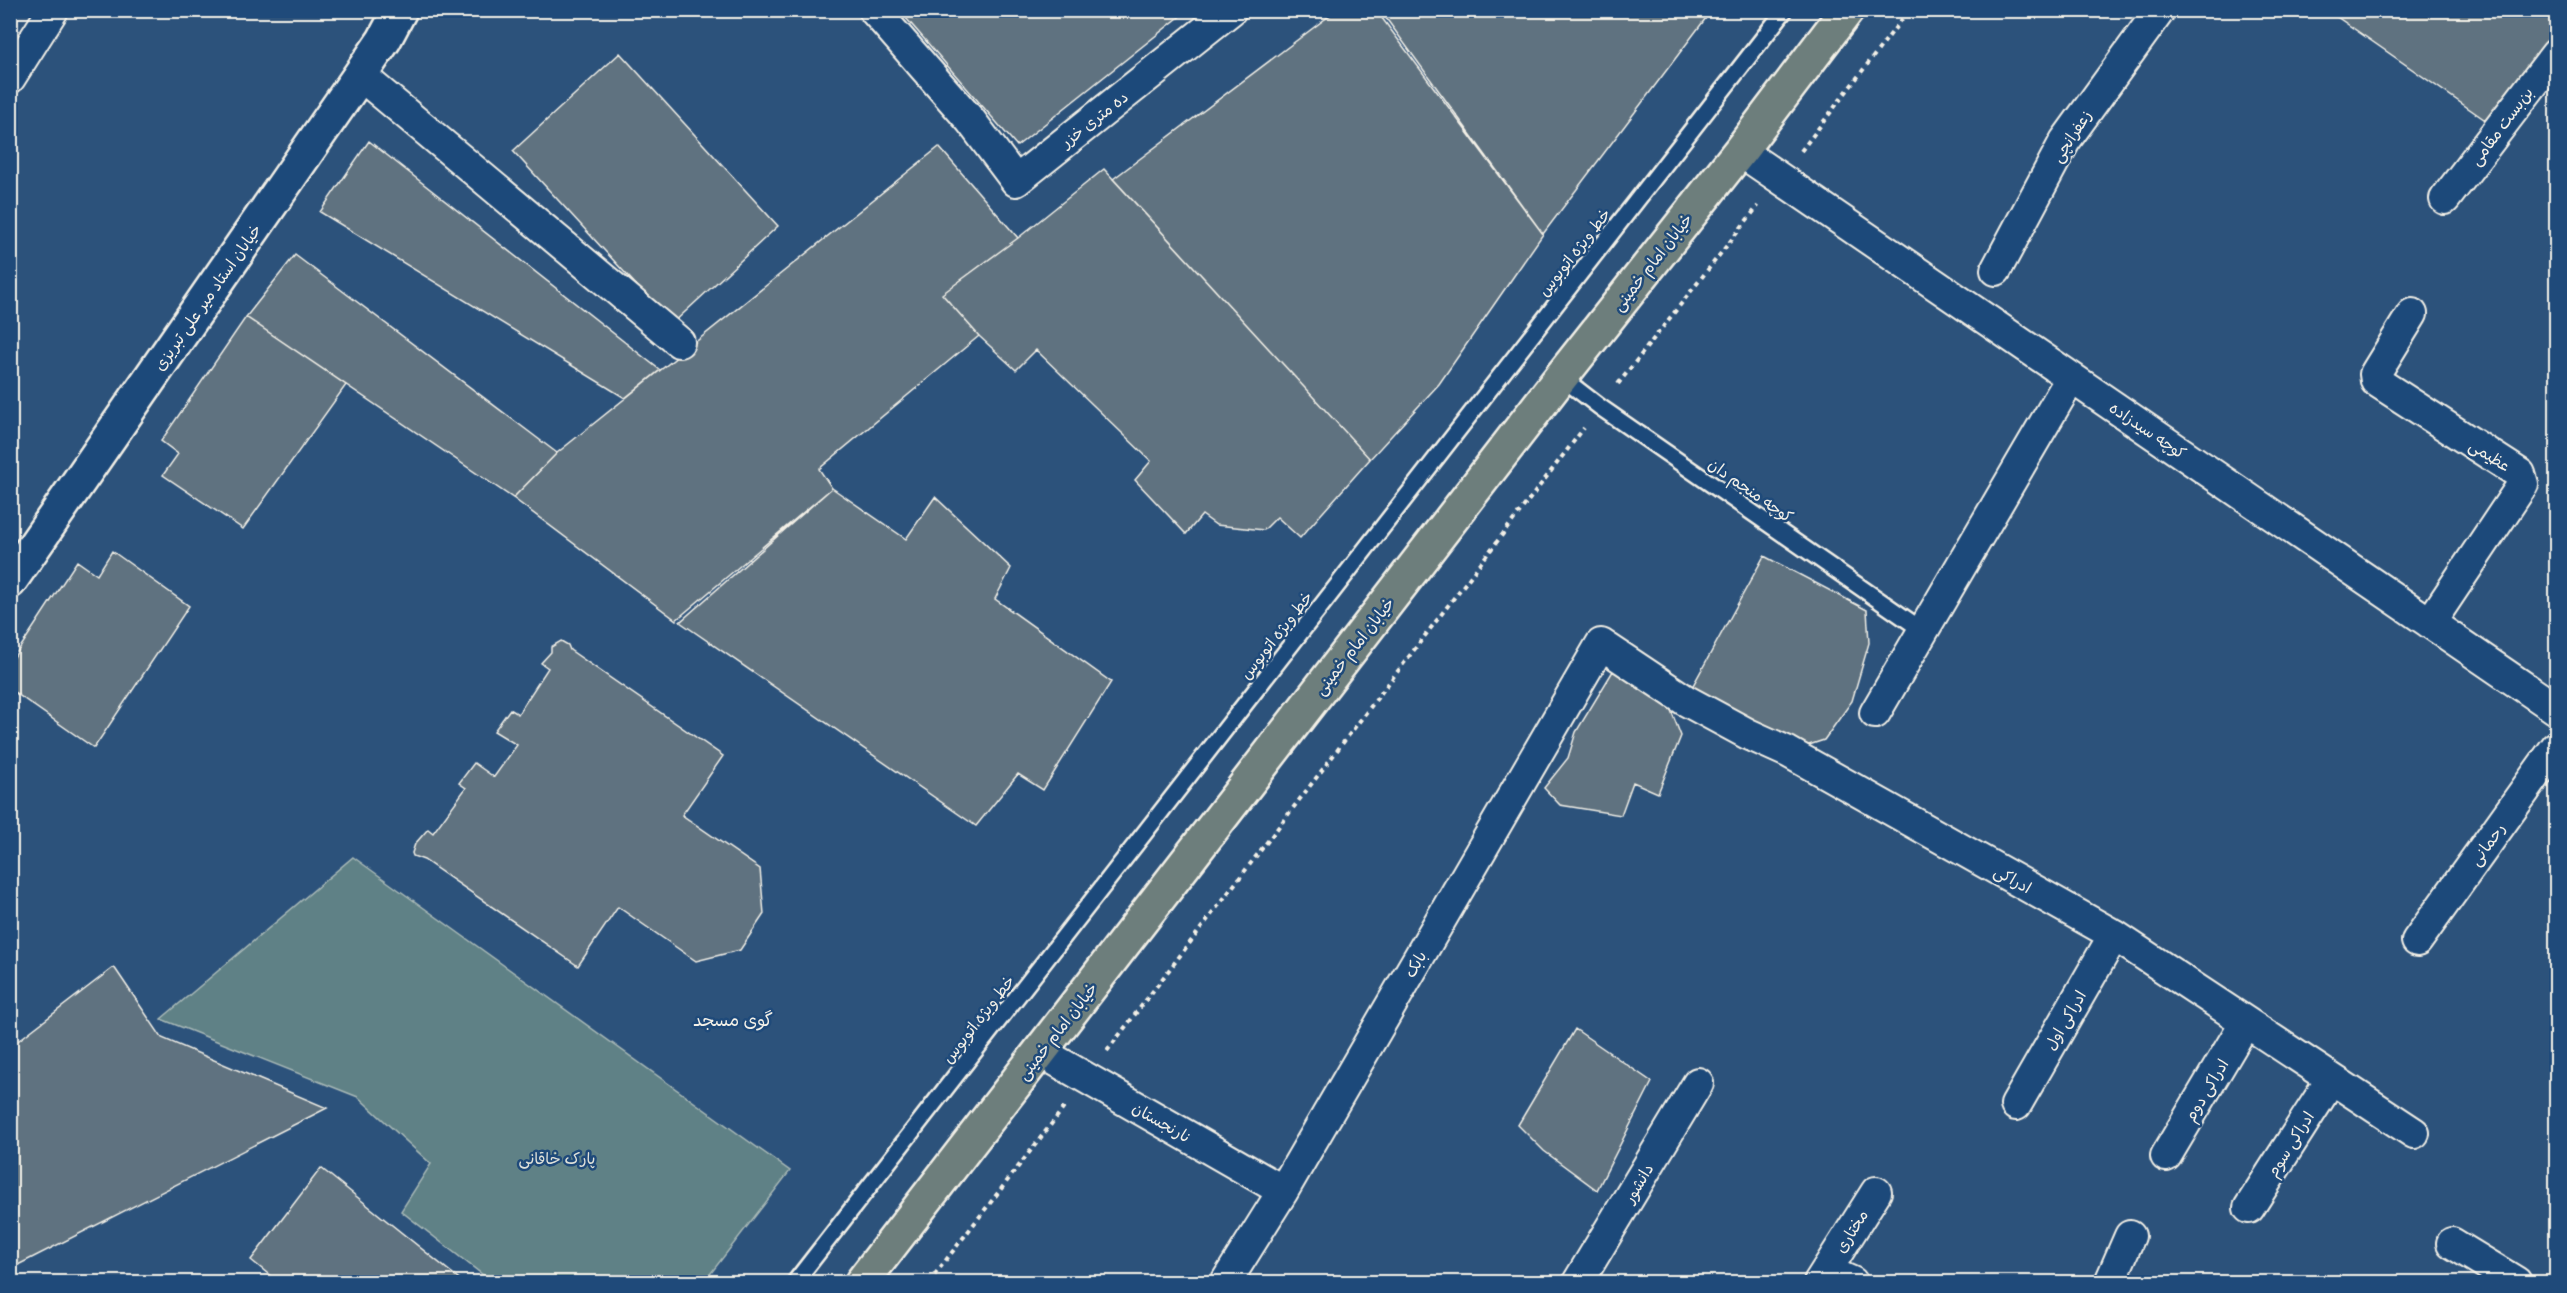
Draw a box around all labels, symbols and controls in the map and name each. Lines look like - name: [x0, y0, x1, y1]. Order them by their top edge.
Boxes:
- street label: بن‌بست مقامی: [2465, 83, 2538, 170]
- street label: ده متری خزر: [1055, 86, 1132, 153]
- street label: زعفرانچی: [2047, 106, 2096, 167]
- street label: خط ویژه اتوبوس: [1533, 204, 1615, 301]
- street label: خیابان امام خمینی: [1608, 209, 1699, 317]
- street label: خیابان استاد میر علی تبریزی: [149, 220, 266, 375]
- street label: کوچه سیدزاده: [2105, 397, 2190, 464]
- street label: عظیمی: [2465, 435, 2514, 476]
- street label: کوچه منجم دان: [1703, 453, 1797, 529]
- street label: خط ویژه اتوبوس: [1235, 587, 1317, 684]
- street label: خیابان امام خمینی: [1310, 593, 1401, 701]
- street label: رحمانی: [2465, 819, 2510, 870]
- street label: ادراکی: [1990, 861, 2035, 898]
- street label: بابک: [1399, 947, 1431, 981]
- street label: خط ویژه اتوبوس: [937, 971, 1019, 1068]
- street label: خیابان امام خمینی: [1013, 978, 1104, 1086]
- street label: ادراکی اول: [2040, 987, 2091, 1054]
- district label: گوی مسجد: [693, 1008, 773, 1031]
- street label: ادراکی دوم: [2180, 1055, 2235, 1127]
- street label: نارنجستان: [1129, 1097, 1195, 1147]
- street label: ادراکی سوم: [2262, 1107, 2321, 1182]
- park label: پارک خاقانی: [519, 1148, 595, 1169]
- street label: دانشور: [1618, 1160, 1658, 1208]
- street label: مختاری: [1830, 1206, 1872, 1256]

